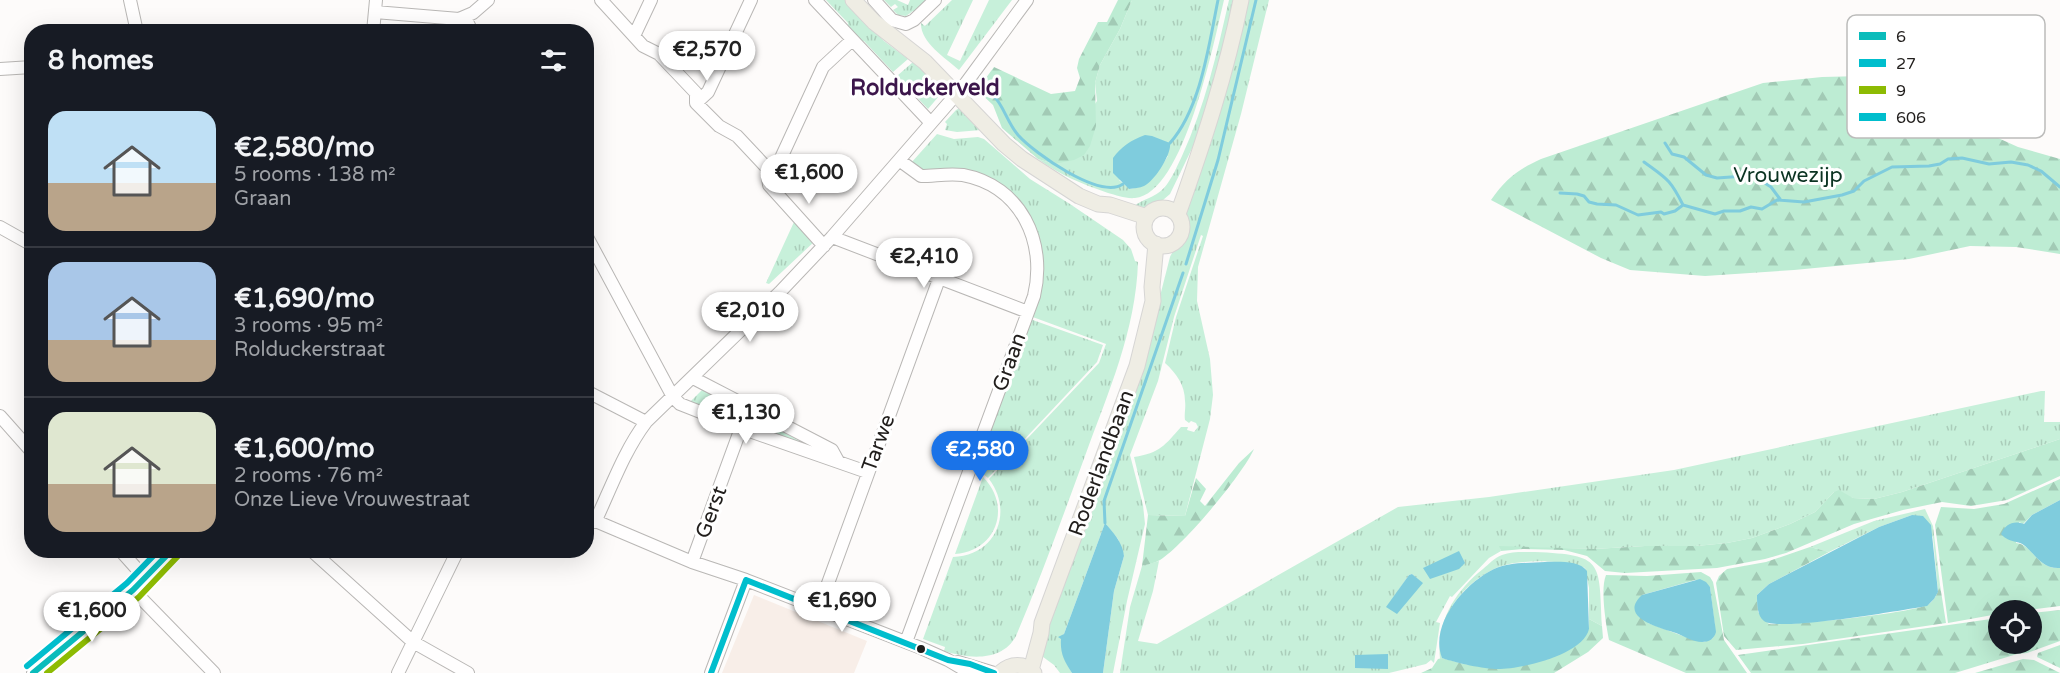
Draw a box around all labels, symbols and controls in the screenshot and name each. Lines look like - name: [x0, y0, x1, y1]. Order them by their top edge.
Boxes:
- legend: [1847, 15, 2045, 138]
- text: 6: [1896, 27, 1906, 47]
- pin: €2,570: [658, 31, 756, 82]
- text: €2,570: [672, 38, 742, 62]
- icon: filters: [537, 44, 570, 77]
- text: 8 homes: [48, 45, 154, 76]
- text: 27: [1896, 54, 1916, 74]
- district label: Rolduckerveld: [850, 75, 1000, 101]
- text: 9: [1896, 81, 1906, 101]
- text: 606: [1896, 108, 1926, 128]
- text: €2,580/mo: [234, 132, 375, 163]
- icon: home: [96, 135, 168, 207]
- pin: €1,600: [760, 154, 858, 205]
- text: €1,600: [774, 161, 844, 185]
- text: 5 rooms · 138 m²: [234, 163, 396, 187]
- park label: Vrouwezijp: [1733, 163, 1843, 188]
- text: Graan: [234, 187, 291, 211]
- pin: €2,410: [875, 238, 973, 289]
- text: €2,410: [890, 245, 958, 269]
- text: €1,690/mo: [234, 283, 375, 314]
- icon: home: [96, 286, 168, 358]
- pin: €2,010: [701, 292, 799, 343]
- text: €2,010: [715, 299, 785, 323]
- text: 3 rooms · 95 m²: [234, 314, 383, 338]
- street label: Graan: [987, 330, 1032, 395]
- text: Rolduckerstraat: [234, 338, 385, 362]
- street label: Roderlandbaan: [1063, 387, 1139, 540]
- pin: €1,130: [697, 394, 795, 445]
- text: €1,130: [711, 401, 781, 425]
- street label: Tarwe: [857, 411, 900, 475]
- pin: €2,580: [931, 431, 1029, 482]
- text: €1,600/mo: [234, 433, 375, 464]
- icon: home: [96, 436, 168, 508]
- text: €2,580: [945, 438, 1015, 462]
- text: 2 rooms · 76 m²: [234, 464, 383, 488]
- street label: Gerst: [691, 483, 732, 542]
- text: Onze Lieve Vrouwestraat: [234, 488, 470, 512]
- pin: €1,690: [793, 582, 891, 633]
- text: €1,690: [807, 589, 877, 613]
- pin: €1,600: [43, 592, 141, 643]
- text: €1,600: [57, 599, 127, 623]
- map controls: [1988, 600, 2042, 654]
- button: locate: [1988, 600, 2042, 654]
- unlabelled marker: [915, 643, 927, 655]

